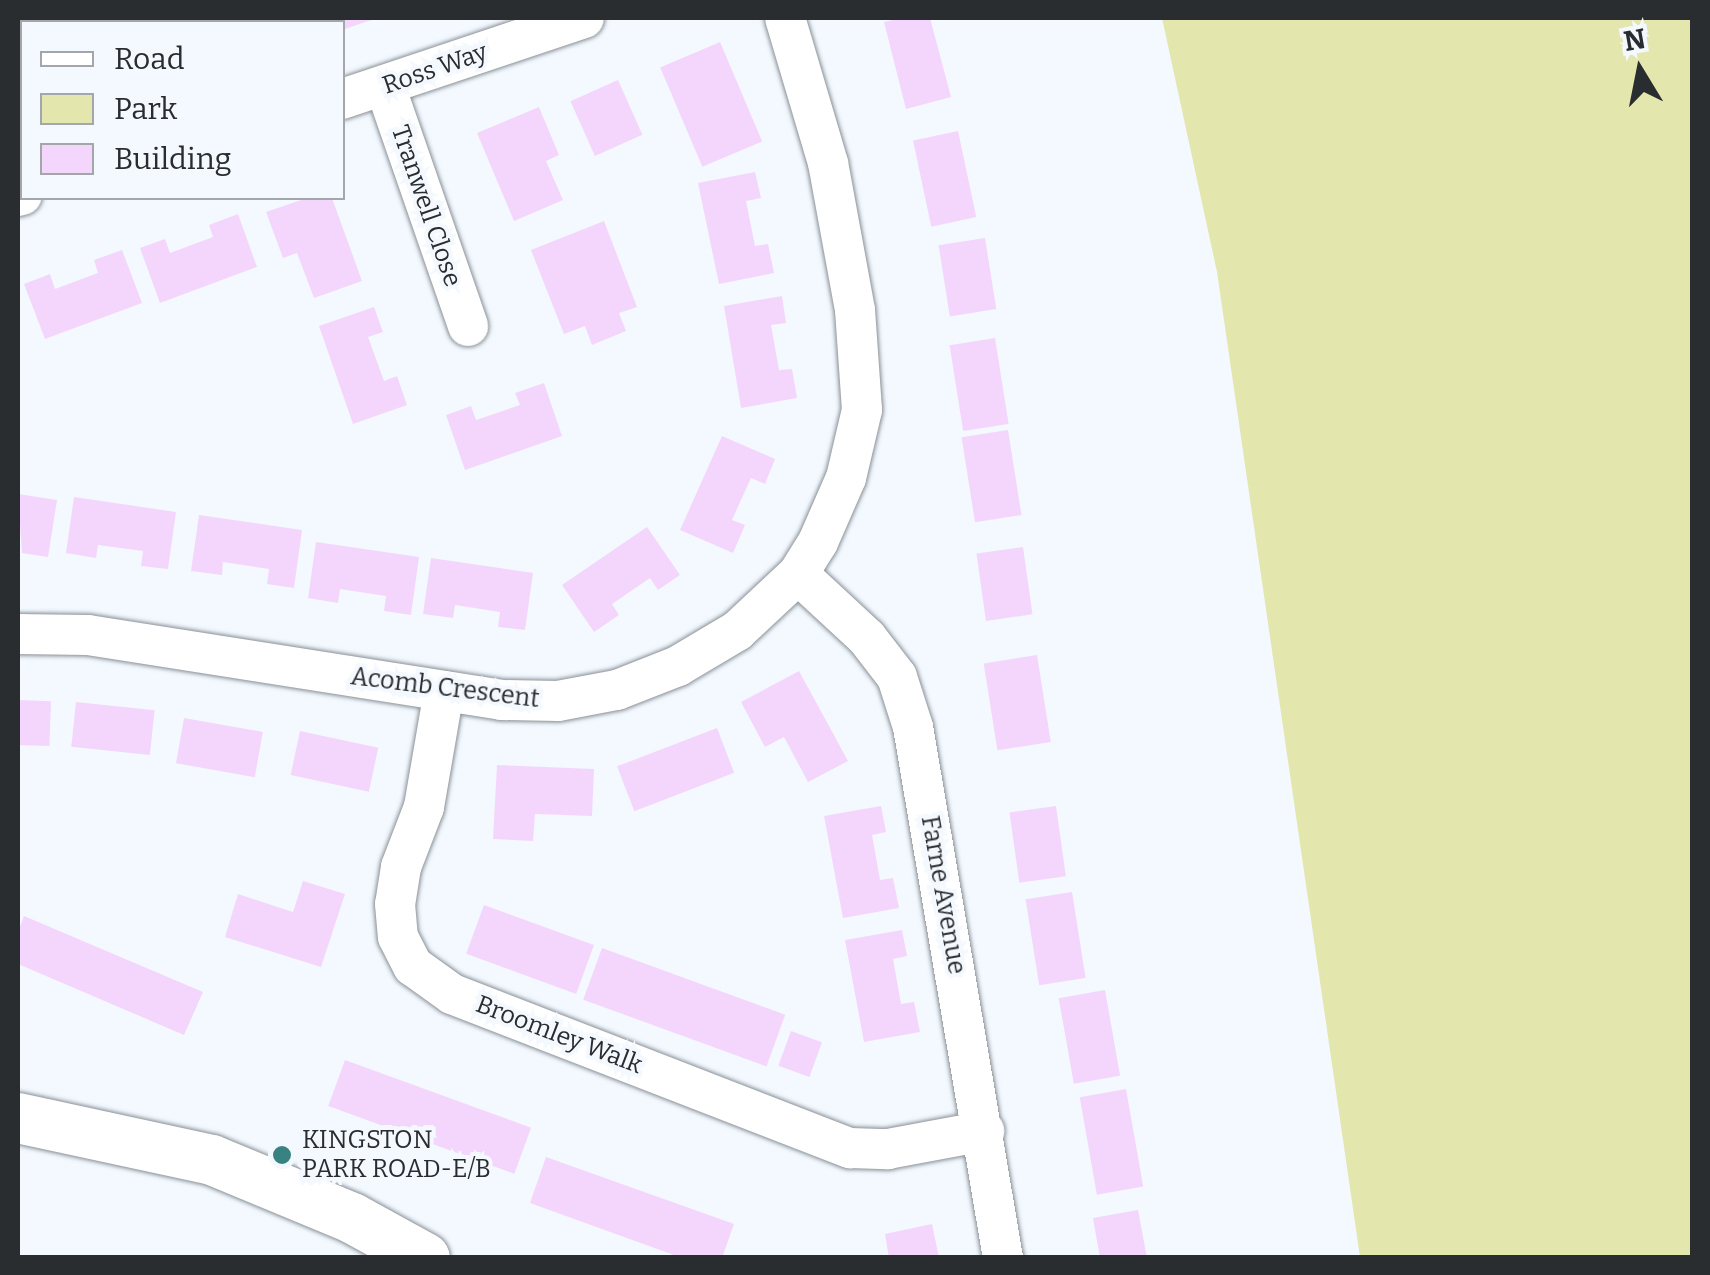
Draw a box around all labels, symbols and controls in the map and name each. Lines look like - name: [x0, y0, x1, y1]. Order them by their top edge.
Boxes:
- legend: [20, 20, 345, 200]
- north arrow: [1590, 20, 1690, 120]
- text: N: [1621, 22, 1648, 58]
- street label: Ross Way: [379, 37, 491, 101]
- text: Road: [114, 41, 185, 77]
- text: Park: [114, 91, 177, 127]
- street label: Tranwell Close: [384, 122, 468, 290]
- text: Building: [114, 141, 232, 177]
- street label: Acomb Crescent: [349, 662, 541, 714]
- street label: Farne Avenue: [914, 814, 972, 976]
- street label: Broomley Walk: [472, 989, 646, 1081]
- place label: KINGSTON PARK ROAD-E/B: [302, 1126, 491, 1185]
- marker: KINGSTON PARK ROAD-E/B: [271, 1144, 293, 1166]

